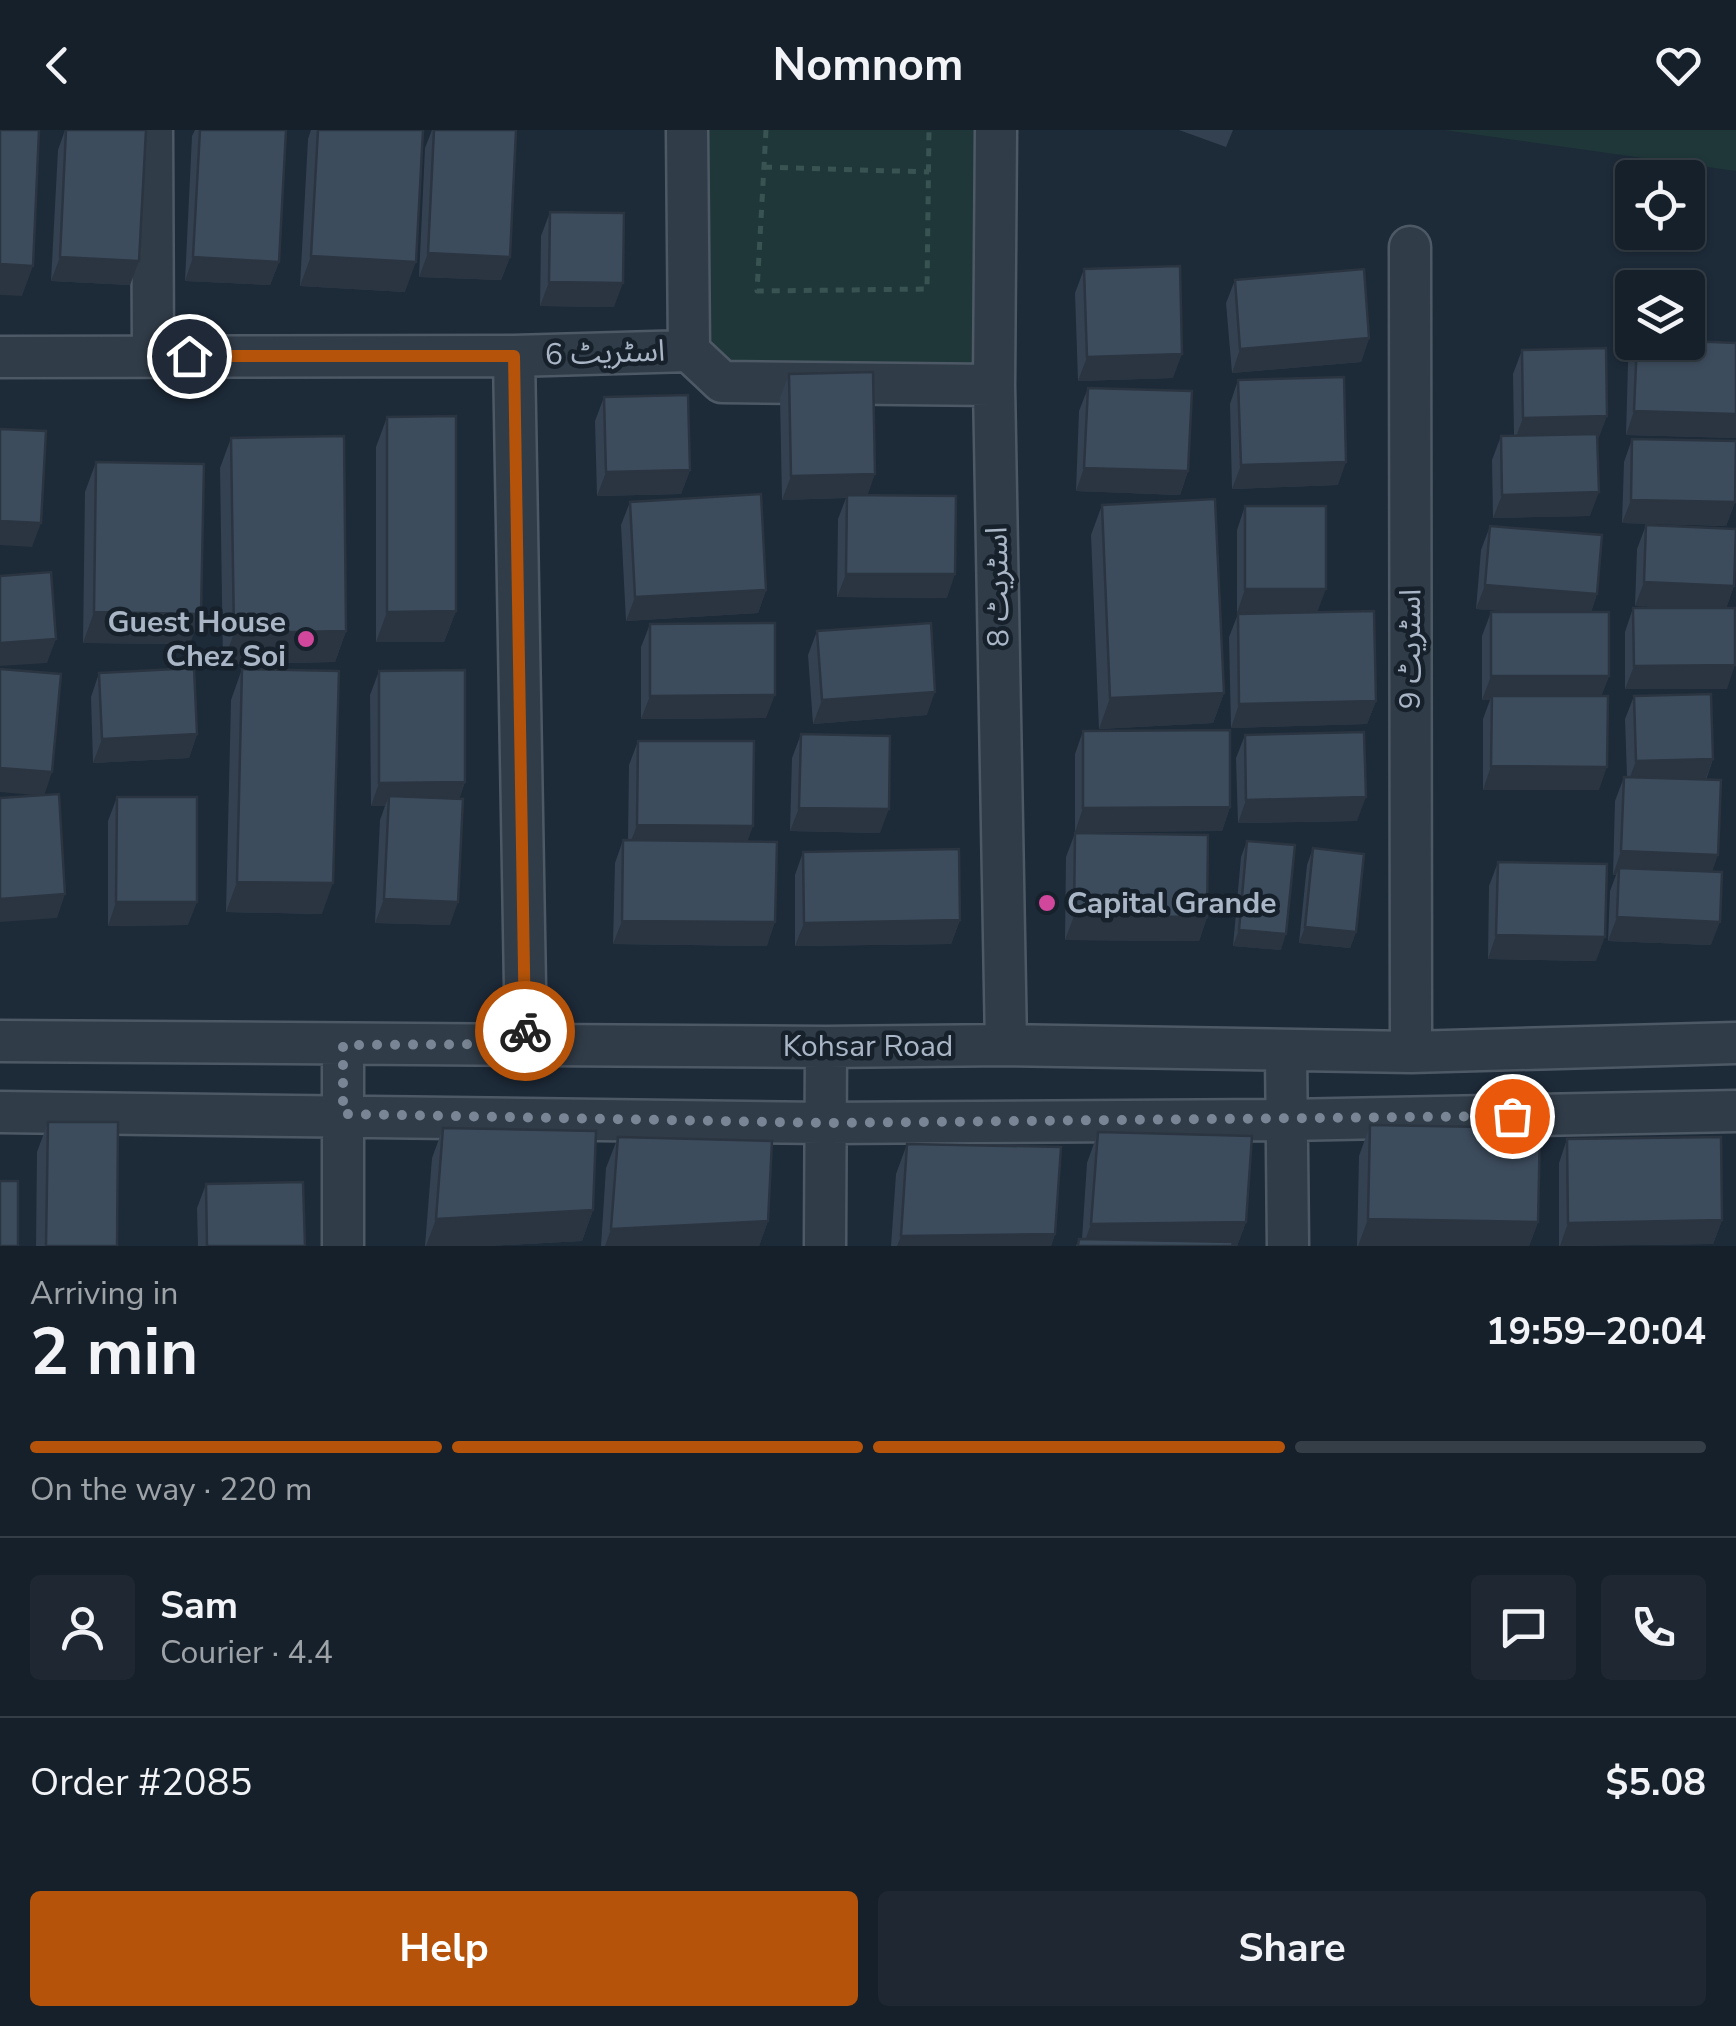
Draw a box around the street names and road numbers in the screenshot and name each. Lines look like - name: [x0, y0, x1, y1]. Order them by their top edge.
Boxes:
- street label: اسٹریٹ 6: [544, 330, 666, 376]
- street label: اسٹریٹ 8: [976, 526, 1020, 648]
- street label: اسٹریٹ 9: [1390, 589, 1431, 709]
- street label: Kohsar Road: [783, 1026, 953, 1067]

